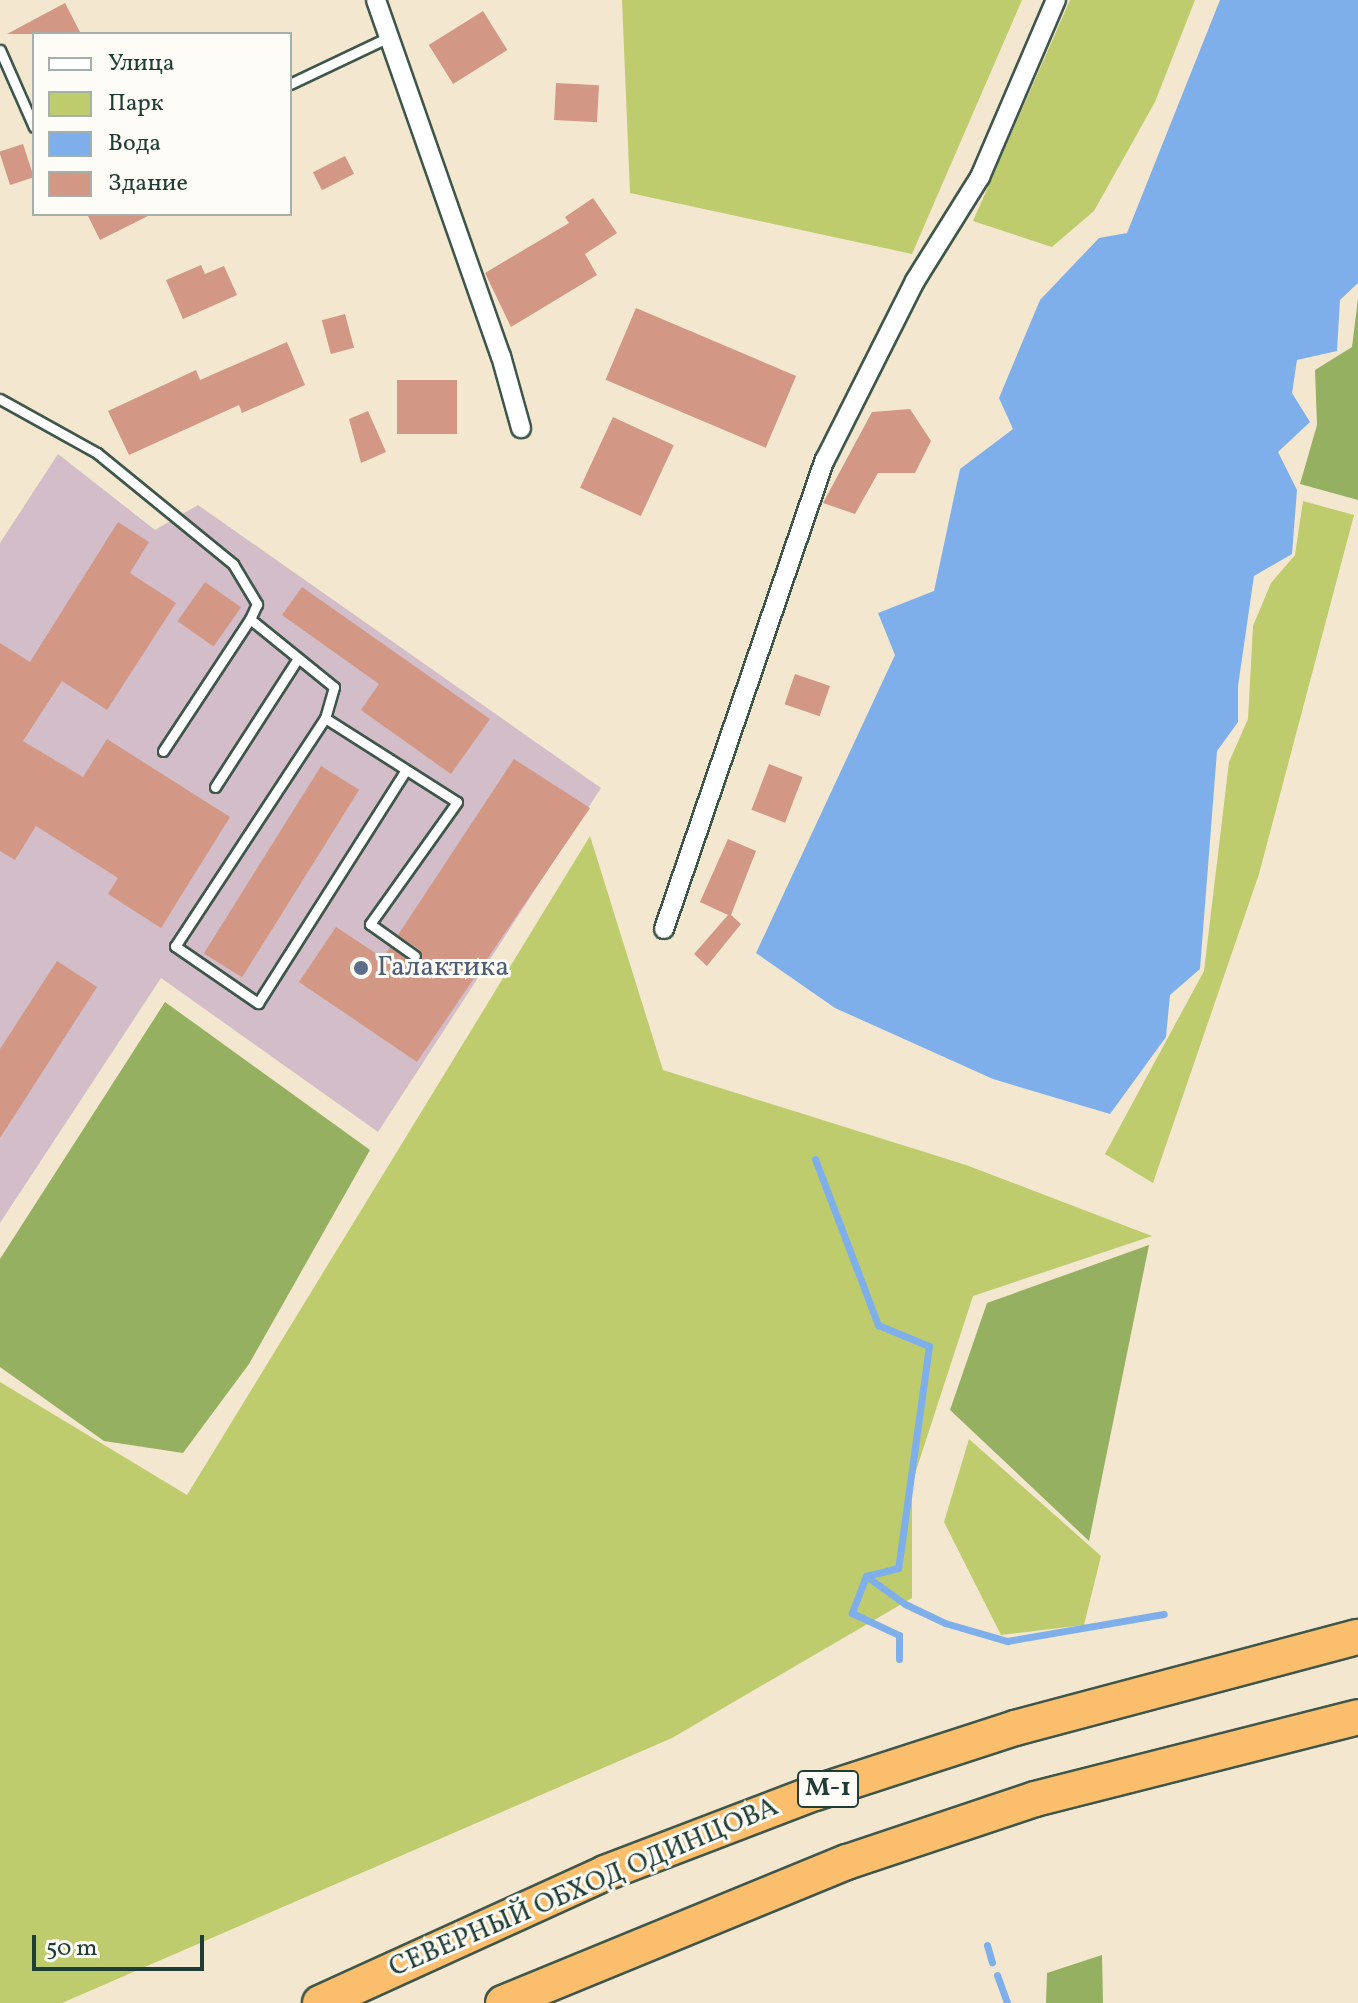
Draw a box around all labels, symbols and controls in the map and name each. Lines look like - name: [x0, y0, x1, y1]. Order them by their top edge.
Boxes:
- legend: [32, 32, 292, 216]
- text: Улица: [108, 47, 175, 81]
- text: Парк: [108, 87, 164, 121]
- text: Вода: [108, 127, 161, 161]
- text: Здание: [108, 167, 188, 201]
- place label: Галактика: [377, 951, 509, 985]
- marker: Галактика: [352, 959, 370, 977]
- road number: М-1: [796, 1767, 860, 1811]
- street label: СЕВЕРНЫЙ ОБХОД ОДИНЦОВА: [384, 1791, 784, 1985]
- scale bar: [36, 1919, 208, 1969]
- text: 50 m: [46, 1932, 98, 1966]

